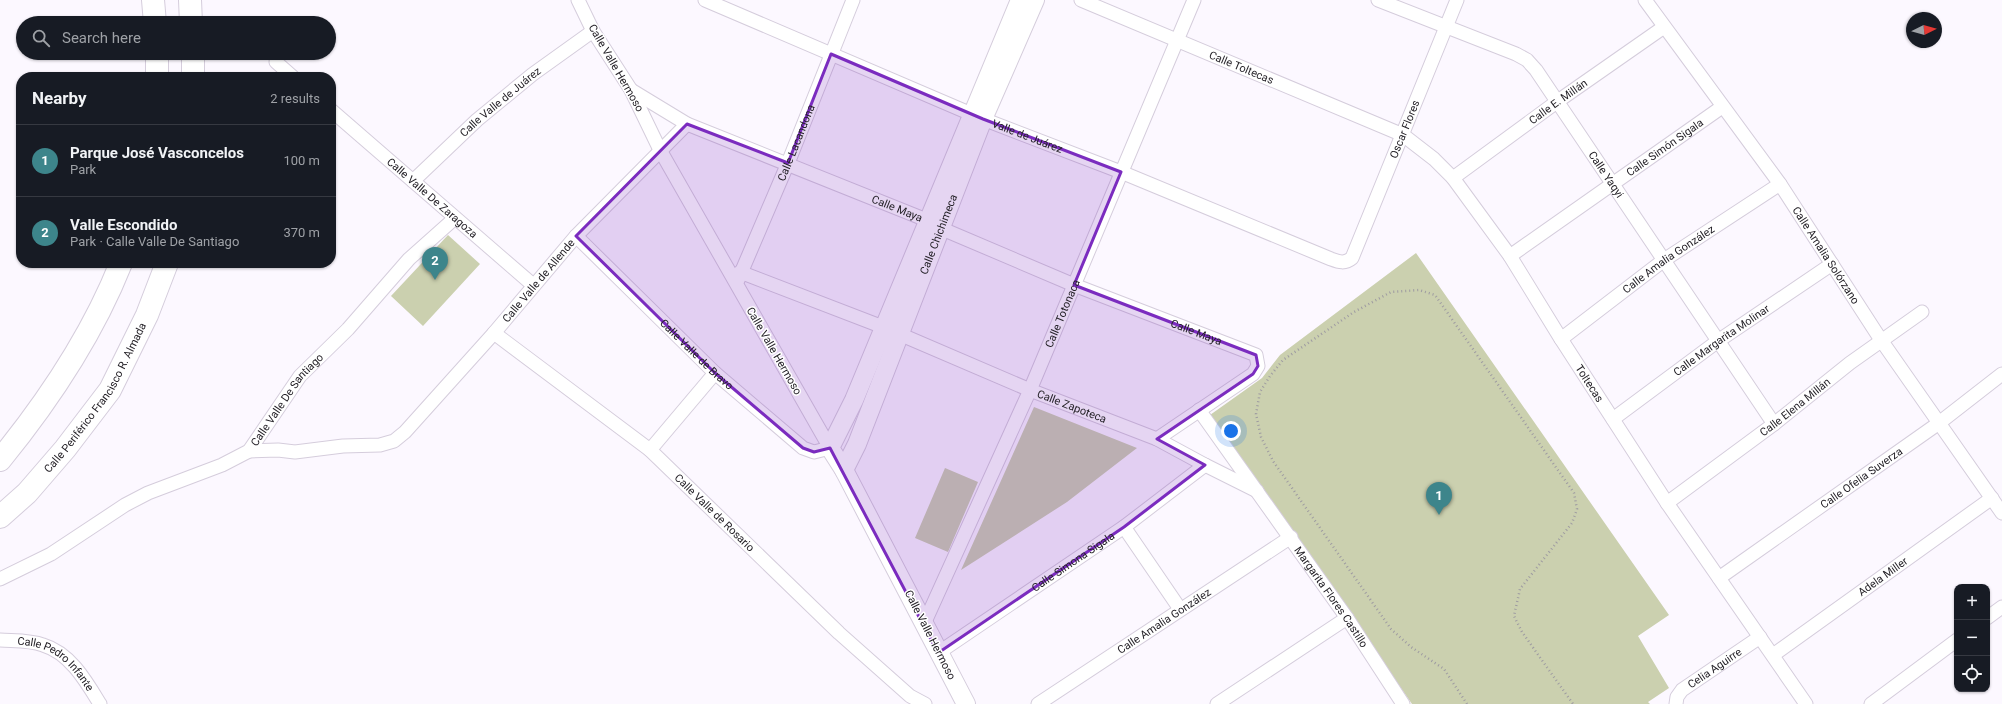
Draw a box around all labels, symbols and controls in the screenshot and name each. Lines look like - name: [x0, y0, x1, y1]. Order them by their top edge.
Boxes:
- north arrow: [1906, 12, 1942, 48]
- search box: [16, 16, 336, 60]
- street label: Calle Valle Hermoso: [586, 22, 646, 114]
- icon: search: [30, 27, 52, 49]
- text: Search here: [62, 29, 141, 47]
- street label: Calle Toltecas: [1207, 48, 1276, 87]
- street label: Calle Valle de Juárez: [457, 64, 544, 139]
- street label: Calle E. Millán: [1526, 76, 1590, 127]
- text: Nearby: [32, 88, 87, 108]
- text: 2 results: [270, 91, 320, 106]
- street label: Oscar Flores: [1387, 98, 1422, 160]
- street label: Calle Lacandona: [775, 103, 817, 183]
- street label: Calle Simón Sigala: [1624, 116, 1706, 179]
- street label: Valle de Juárez: [990, 117, 1065, 156]
- text: Parque José Vasconcelos: [70, 144, 244, 162]
- street label: Calle Yaqyi: [1586, 149, 1627, 200]
- text: 1: [41, 153, 49, 168]
- text: 100 m: [283, 153, 320, 168]
- street label: Calle Valle De Zaragoza: [384, 155, 480, 240]
- text: Park: [70, 162, 96, 177]
- street label: Calle Maya: [870, 192, 925, 224]
- street label: Calle Chichimeca: [917, 192, 960, 276]
- street label: Calle Amalia Solórzano: [1790, 204, 1862, 306]
- text: Valle Escondido: [70, 216, 177, 234]
- street label: Calle Amalia González: [1620, 222, 1717, 296]
- text: 2: [41, 225, 49, 240]
- text: 370 m: [283, 225, 320, 240]
- text: Park · Calle Valle De Santiago: [70, 234, 239, 249]
- street label: Calle Valle de Allende: [499, 236, 577, 325]
- pin: 2: [422, 247, 448, 280]
- street label: Calle Totonaca: [1042, 277, 1082, 349]
- street label: Calle Margarita Molinar: [1671, 302, 1772, 378]
- street label: Calle Valle Hermoso: [744, 305, 804, 397]
- street label: Calle Valle de Bravo: [657, 316, 736, 392]
- street label: Calle Maya: [1169, 316, 1224, 348]
- street label: Calle Periférico Francisco R. Almada: [41, 320, 149, 475]
- street label: Calle Valle De Santiago: [248, 351, 326, 448]
- street label: Toltecas: [1573, 362, 1607, 405]
- street label: Calle Elena Millán: [1757, 375, 1833, 439]
- street label: Calle Zapoteca: [1035, 387, 1108, 425]
- your location: [1221, 421, 1241, 441]
- street label: Calle Ofelia Suverza: [1818, 444, 1905, 511]
- street label: Calle Valle de Rosario: [672, 471, 757, 554]
- pin: 1: [1426, 482, 1452, 515]
- street label: Calle Simona Sigala: [1029, 529, 1117, 594]
- street label: Margarita Flores Castillo: [1292, 544, 1371, 650]
- street label: Adela Miller: [1855, 554, 1910, 598]
- map controls: [1954, 584, 1990, 692]
- button: +: [1954, 584, 1990, 620]
- street label: Calle Amalia González: [1115, 585, 1214, 656]
- street label: Calle Valle Hermoso: [902, 588, 958, 682]
- button: −: [1954, 620, 1990, 656]
- street label: Calle Pedro Infante: [17, 634, 97, 693]
- street label: Celia Aguirre: [1685, 645, 1744, 691]
- button: locate: [1954, 656, 1990, 692]

